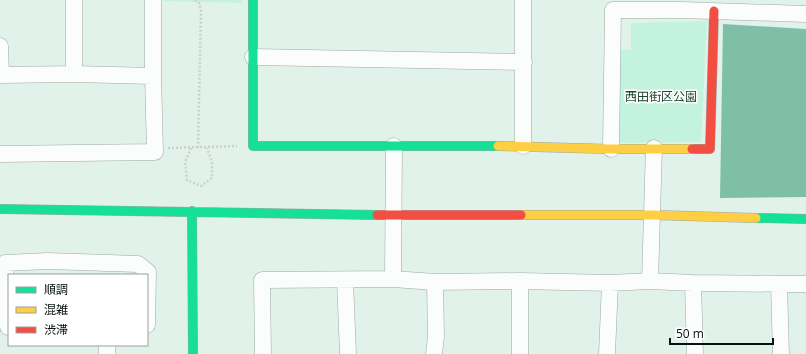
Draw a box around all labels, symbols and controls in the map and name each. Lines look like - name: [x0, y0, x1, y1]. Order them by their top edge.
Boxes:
- park label: 西田街区公園: [625, 88, 697, 105]
- legend: [8, 274, 148, 346]
- text: 順調: [44, 281, 68, 298]
- text: 混雑: [44, 301, 68, 318]
- scale bar: [670, 320, 773, 346]
- text: 渋滞: [44, 321, 68, 338]
- text: 50 m: [676, 325, 704, 342]

